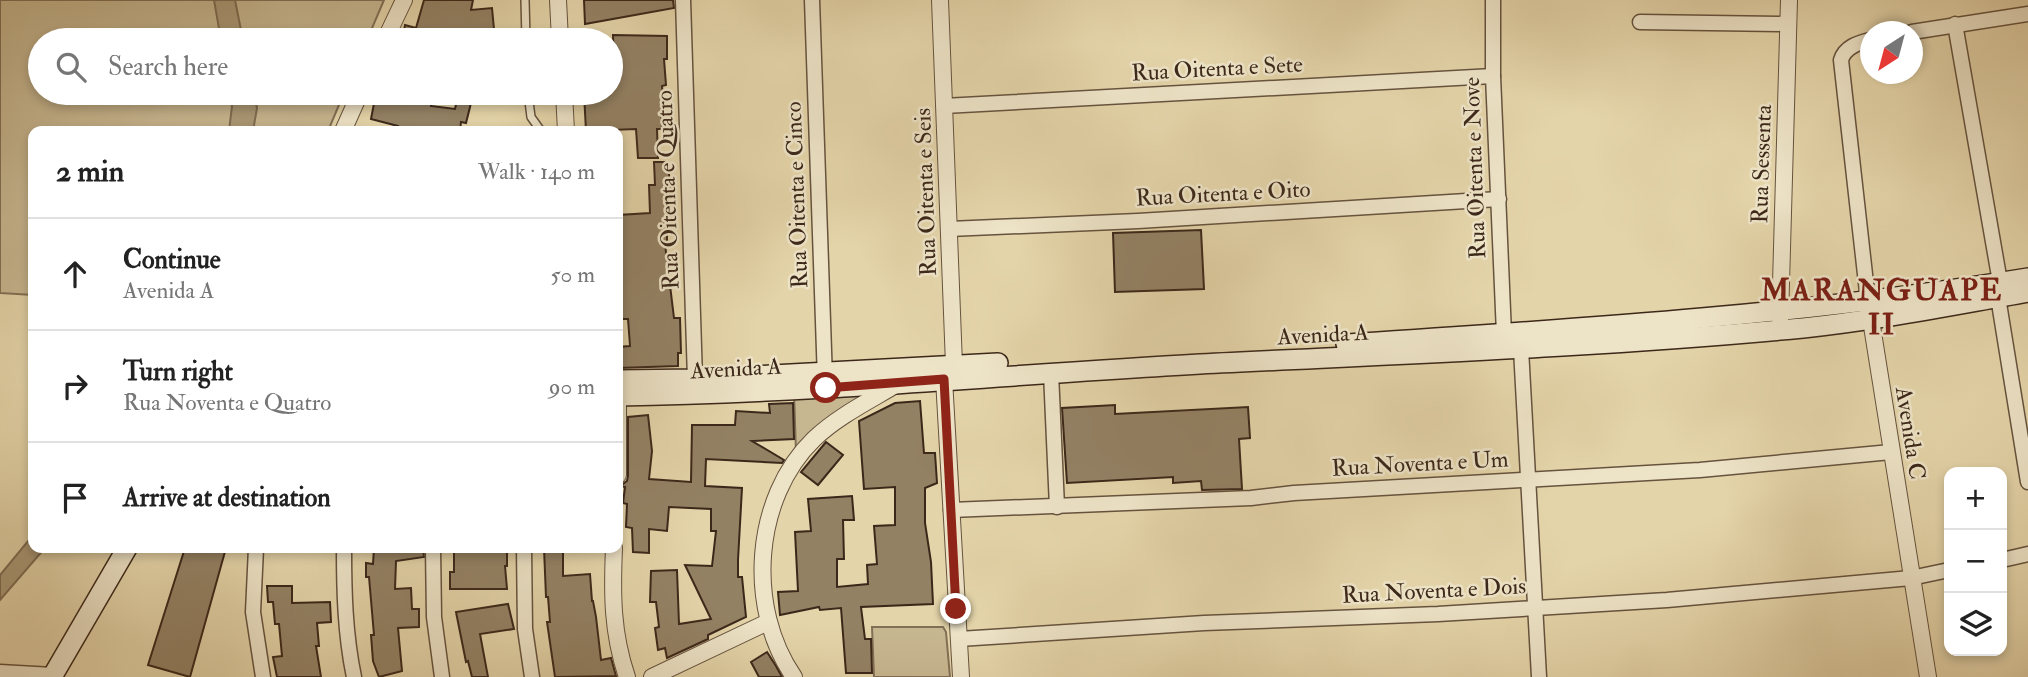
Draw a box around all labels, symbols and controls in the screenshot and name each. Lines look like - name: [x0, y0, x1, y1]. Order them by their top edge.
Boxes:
- north arrow: [1860, 21, 1923, 84]
- search box: [28, 28, 623, 105]
- icon: search: [52, 48, 90, 86]
- street label: Rua Oitenta e Sete: [1131, 50, 1304, 87]
- text: Search here: [108, 51, 228, 83]
- street label: Rua Oitenta e Nove: [1457, 76, 1492, 260]
- street label: Rua Oitenta e Quatro: [650, 90, 685, 290]
- street label: Rua Oitenta e Cinco: [779, 101, 814, 289]
- street label: Rua Sessenta: [1745, 104, 1778, 224]
- street label: Rua Oitenta e Seis: [908, 107, 943, 277]
- text: 2 min: [56, 153, 124, 190]
- text: Walk · 140 m: [478, 157, 595, 186]
- street label: Rua Oitenta e Oito: [1135, 174, 1311, 213]
- text: Continue: [123, 244, 221, 276]
- icon: ahead: [56, 255, 94, 293]
- text: 50 m: [551, 260, 595, 289]
- district label: MARANGUAPE II: [1760, 272, 2003, 343]
- text: Avenida A: [123, 276, 214, 305]
- street label: Avenida A: [1276, 318, 1370, 351]
- street label: Avenida A: [689, 352, 783, 385]
- text: Turn right: [123, 356, 233, 388]
- icon: right: [56, 367, 94, 405]
- text: 90 m: [549, 372, 595, 401]
- route start: [810, 372, 841, 403]
- street label: Avenida C: [1889, 384, 1932, 482]
- text: Rua Noventa e Quatro: [123, 388, 331, 417]
- street label: Rua Noventa e Um: [1331, 444, 1509, 483]
- map controls: [1944, 467, 2007, 656]
- button: +: [1944, 467, 2007, 530]
- icon: arrive: [56, 479, 94, 517]
- text: Arrive at destination: [123, 482, 331, 514]
- button: −: [1944, 530, 2007, 593]
- street label: Rua Noventa e Dois: [1341, 571, 1527, 610]
- route end: [940, 593, 971, 624]
- button: layers: [1944, 593, 2007, 656]

